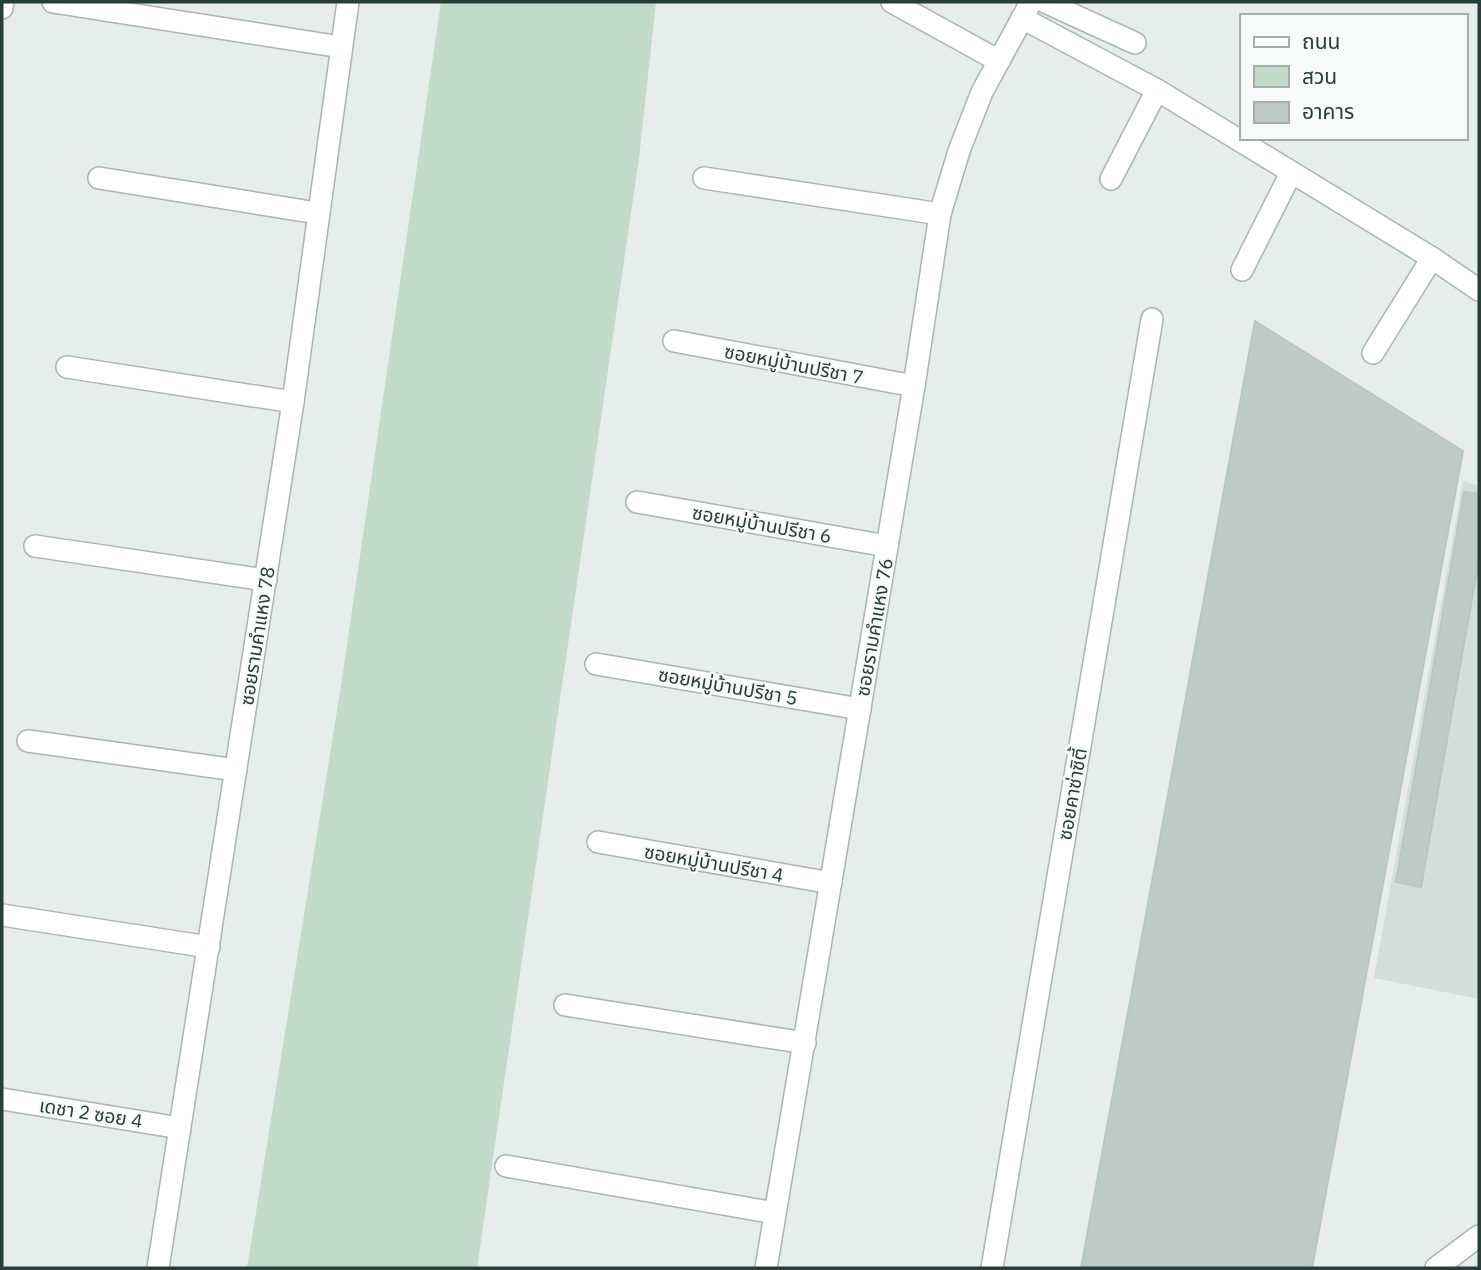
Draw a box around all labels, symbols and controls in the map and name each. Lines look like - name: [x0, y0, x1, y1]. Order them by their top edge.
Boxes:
- legend: [1240, 14, 1467, 140]
- text: ถนน: [1302, 27, 1340, 55]
- text: สวน: [1302, 62, 1337, 90]
- text: อาคาร: [1302, 97, 1354, 125]
- street label: ซอยหมู่บ้านปรีชา 7: [722, 339, 866, 390]
- street label: ซอยหมู่บ้านปรีชา 6: [690, 500, 834, 549]
- street label: ซอยรามคำแหง 76: [850, 556, 898, 698]
- street label: ซอยรามคำแหง 78: [234, 565, 280, 707]
- street label: ซอยหมู่บ้านปรีชา 5: [656, 662, 800, 711]
- street label: ซอยคาซ่าซิตี้: [1051, 746, 1092, 842]
- street label: ซอยหมู่บ้านปรีชา 4: [642, 839, 786, 888]
- street label: เดชา 2 ซอย 4: [38, 1093, 144, 1133]

